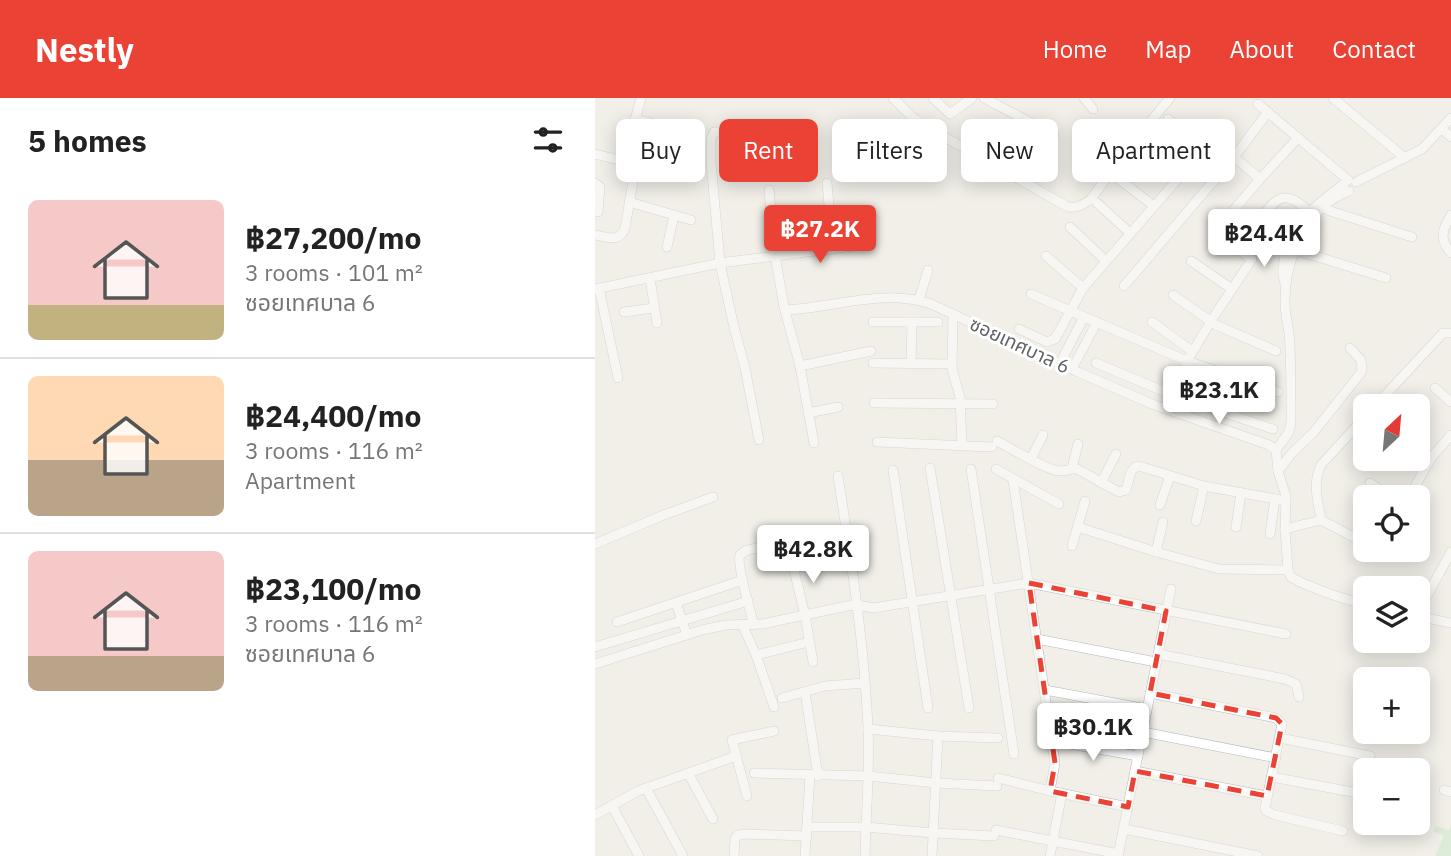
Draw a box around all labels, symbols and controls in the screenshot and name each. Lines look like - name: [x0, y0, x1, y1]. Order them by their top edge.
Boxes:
- text: Nestly: [35, 28, 134, 71]
- text: Home: [1043, 33, 1107, 65]
- text: Map: [1145, 33, 1191, 65]
- text: About: [1229, 33, 1294, 65]
- text: Contact: [1332, 33, 1416, 65]
- chip: Buy: [616, 119, 705, 182]
- chip: Rent: [719, 119, 818, 182]
- chip: Filters: [832, 119, 947, 182]
- chip: New: [961, 119, 1058, 182]
- chip: Apartment: [1072, 119, 1235, 182]
- text: 5 homes: [28, 121, 147, 160]
- icon: filters: [529, 121, 567, 159]
- pin: ฿27.2K: [763, 206, 877, 265]
- pin: ฿24.4K: [1207, 209, 1321, 269]
- text: ฿27.2K: [780, 213, 860, 243]
- text: ฿24.4K: [1224, 217, 1304, 247]
- text: ฿27,200/mo: [245, 218, 422, 257]
- icon: home: [84, 228, 168, 312]
- text: 3 rooms · 101 m²: [245, 257, 423, 287]
- text: ซอยเทศบาล 6: [245, 287, 375, 317]
- street label: ซอยเทศบาล 6: [966, 311, 1074, 379]
- pin: ฿23.1K: [1162, 366, 1276, 426]
- text: ฿23.1K: [1179, 374, 1259, 404]
- north arrow: [1353, 394, 1430, 471]
- map controls: [1353, 394, 1430, 835]
- text: ฿24,400/mo: [245, 396, 422, 435]
- icon: home: [84, 404, 168, 488]
- text: 3 rooms · 116 m²: [245, 435, 423, 465]
- text: Apartment: [245, 465, 356, 495]
- button: locate: [1353, 485, 1430, 562]
- pin: ฿42.8K: [756, 526, 870, 585]
- text: ฿42.8K: [773, 533, 853, 563]
- text: ฿23,100/mo: [245, 569, 422, 608]
- button: layers: [1353, 576, 1430, 653]
- icon: home: [84, 579, 168, 663]
- text: 3 rooms · 116 m²: [245, 608, 423, 638]
- text: ซอยเทศบาล 6: [245, 638, 375, 668]
- button: +: [1353, 667, 1430, 744]
- pin: ฿30.1K: [1036, 704, 1150, 763]
- text: ฿30.1K: [1053, 711, 1133, 741]
- button: −: [1353, 758, 1430, 835]

